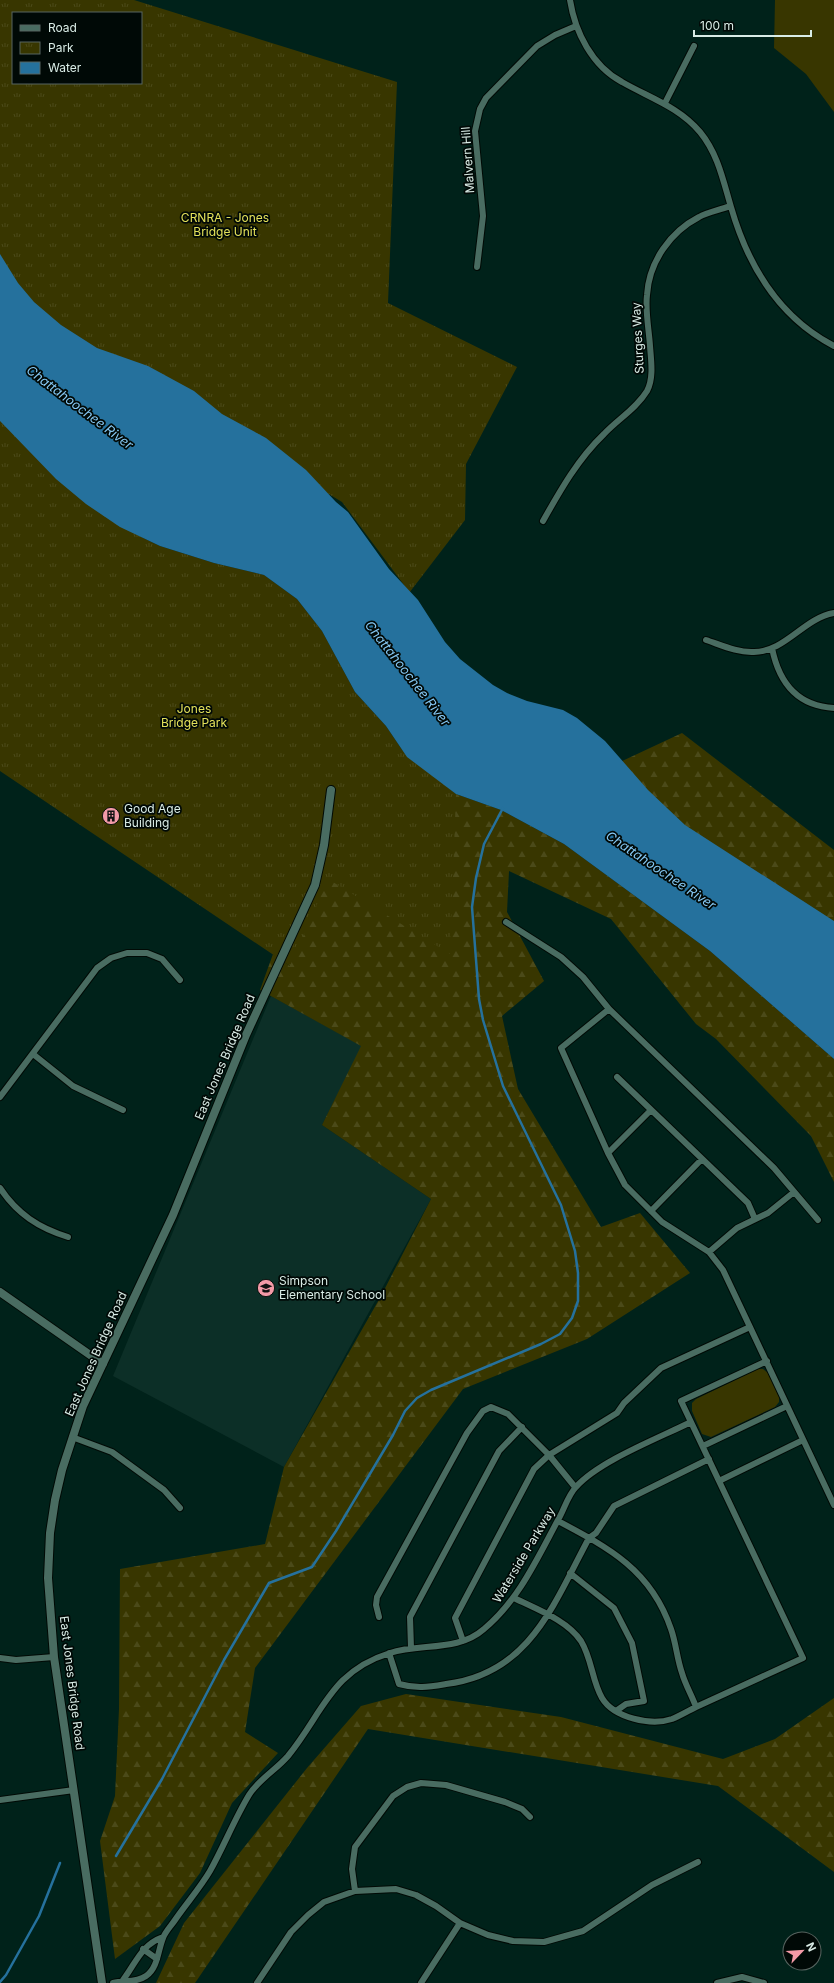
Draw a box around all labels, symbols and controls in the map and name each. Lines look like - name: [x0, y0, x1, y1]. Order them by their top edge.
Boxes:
- legend: [12, 12, 142, 84]
- scale bar: [694, 12, 811, 38]
- text: 100 m: [700, 18, 734, 33]
- text: Road: [48, 20, 77, 35]
- text: Park: [48, 40, 74, 55]
- text: Water: [48, 60, 82, 75]
- street label: Malvern Hill: [458, 126, 477, 194]
- park label: CRNRA - Jones Bridge Unit: [181, 210, 269, 239]
- street label: Sturges Way: [628, 302, 647, 374]
- water label: Chattahoochee River: [24, 362, 137, 453]
- water label: Chattahoochee River: [362, 617, 455, 730]
- park label: Jones Bridge Park: [161, 701, 228, 730]
- place label: Good Age Building: [124, 801, 181, 830]
- building icon: Good Age Building: [101, 806, 121, 826]
- water label: Chattahoochee River: [603, 827, 720, 913]
- street label: East Jones Bridge Road: [191, 992, 258, 1122]
- place label: Simpson Elementary School: [279, 1273, 385, 1302]
- school or university icon: Simpson Elementary School: [256, 1278, 276, 1298]
- street label: East Jones Bridge Road: [61, 1289, 130, 1418]
- street label: Waterside Parkway: [489, 1504, 558, 1605]
- street label: East Jones Bridge Road: [57, 1615, 88, 1751]
- north arrow: [782, 1931, 822, 1971]
- text: N: [803, 1940, 819, 1954]

